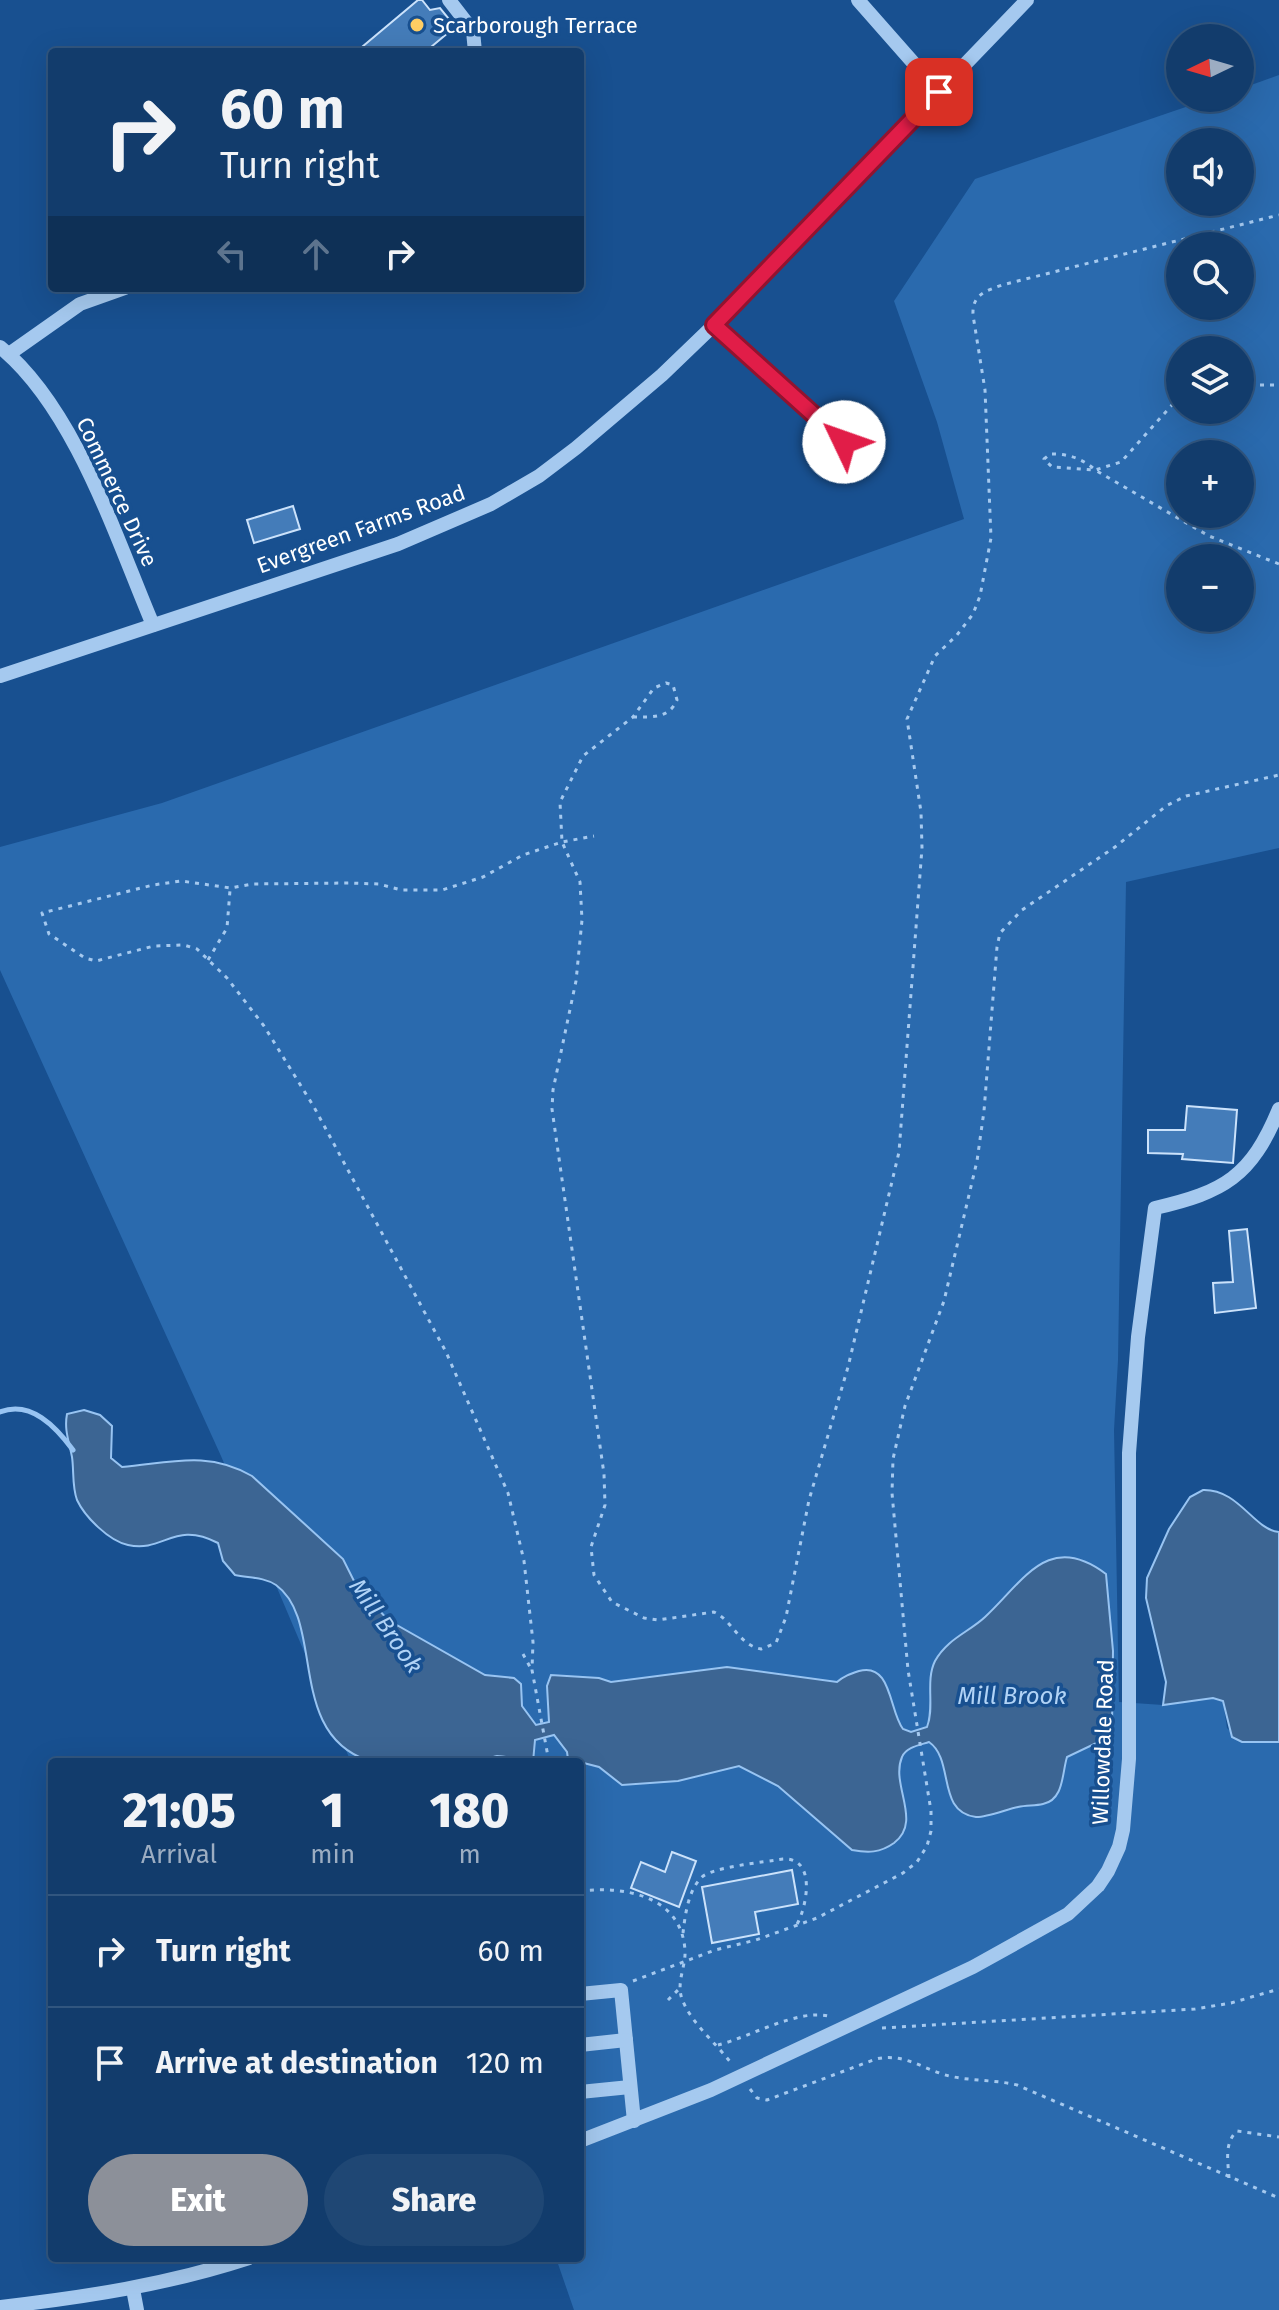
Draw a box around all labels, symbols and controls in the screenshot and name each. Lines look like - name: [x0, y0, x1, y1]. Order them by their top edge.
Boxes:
- place label: Scarborough Terrace: [433, 12, 638, 39]
- marker: Scarborough Terrace: [408, 16, 426, 34]
- north arrow: [1166, 24, 1254, 112]
- map controls: [1166, 24, 1254, 632]
- pin: [905, 58, 973, 126]
- icon: arrive: [917, 70, 961, 114]
- text: 60 m: [220, 76, 345, 143]
- icon: right: [88, 80, 192, 184]
- button: sound: [1166, 128, 1254, 216]
- text: Turn right: [220, 144, 380, 188]
- icon: left: [210, 232, 254, 276]
- icon: ahead: [294, 232, 338, 276]
- icon: right: [378, 232, 422, 276]
- button: search: [1166, 232, 1254, 320]
- button: layers: [1166, 336, 1254, 424]
- position arrow: [802, 400, 886, 484]
- street label: Commerce Drive: [71, 413, 163, 571]
- button: +: [1166, 440, 1254, 528]
- street label: Evergreen Farms Road: [253, 479, 469, 579]
- button: −: [1166, 544, 1254, 632]
- water label: Mill Brook: [343, 1573, 429, 1679]
- street label: Willowdale Road: [1087, 1659, 1119, 1825]
- water label: Mill Brook: [958, 1682, 1066, 1710]
- text: 21:05: [123, 1782, 236, 1840]
- text: 1: [321, 1782, 344, 1840]
- text: 180: [430, 1782, 509, 1840]
- text: Arrival: [141, 1839, 217, 1870]
- text: min: [310, 1839, 355, 1870]
- text: m: [458, 1839, 481, 1870]
- icon: right: [88, 1929, 132, 1973]
- text: Turn right: [156, 1933, 291, 1969]
- text: 60 m: [478, 1933, 544, 1969]
- icon: arrive: [88, 2041, 132, 2085]
- text: Arrive at destination: [156, 2045, 438, 2081]
- text: 120 m: [466, 2045, 544, 2081]
- button: Exit: [88, 2154, 308, 2246]
- button: Share: [324, 2154, 544, 2246]

